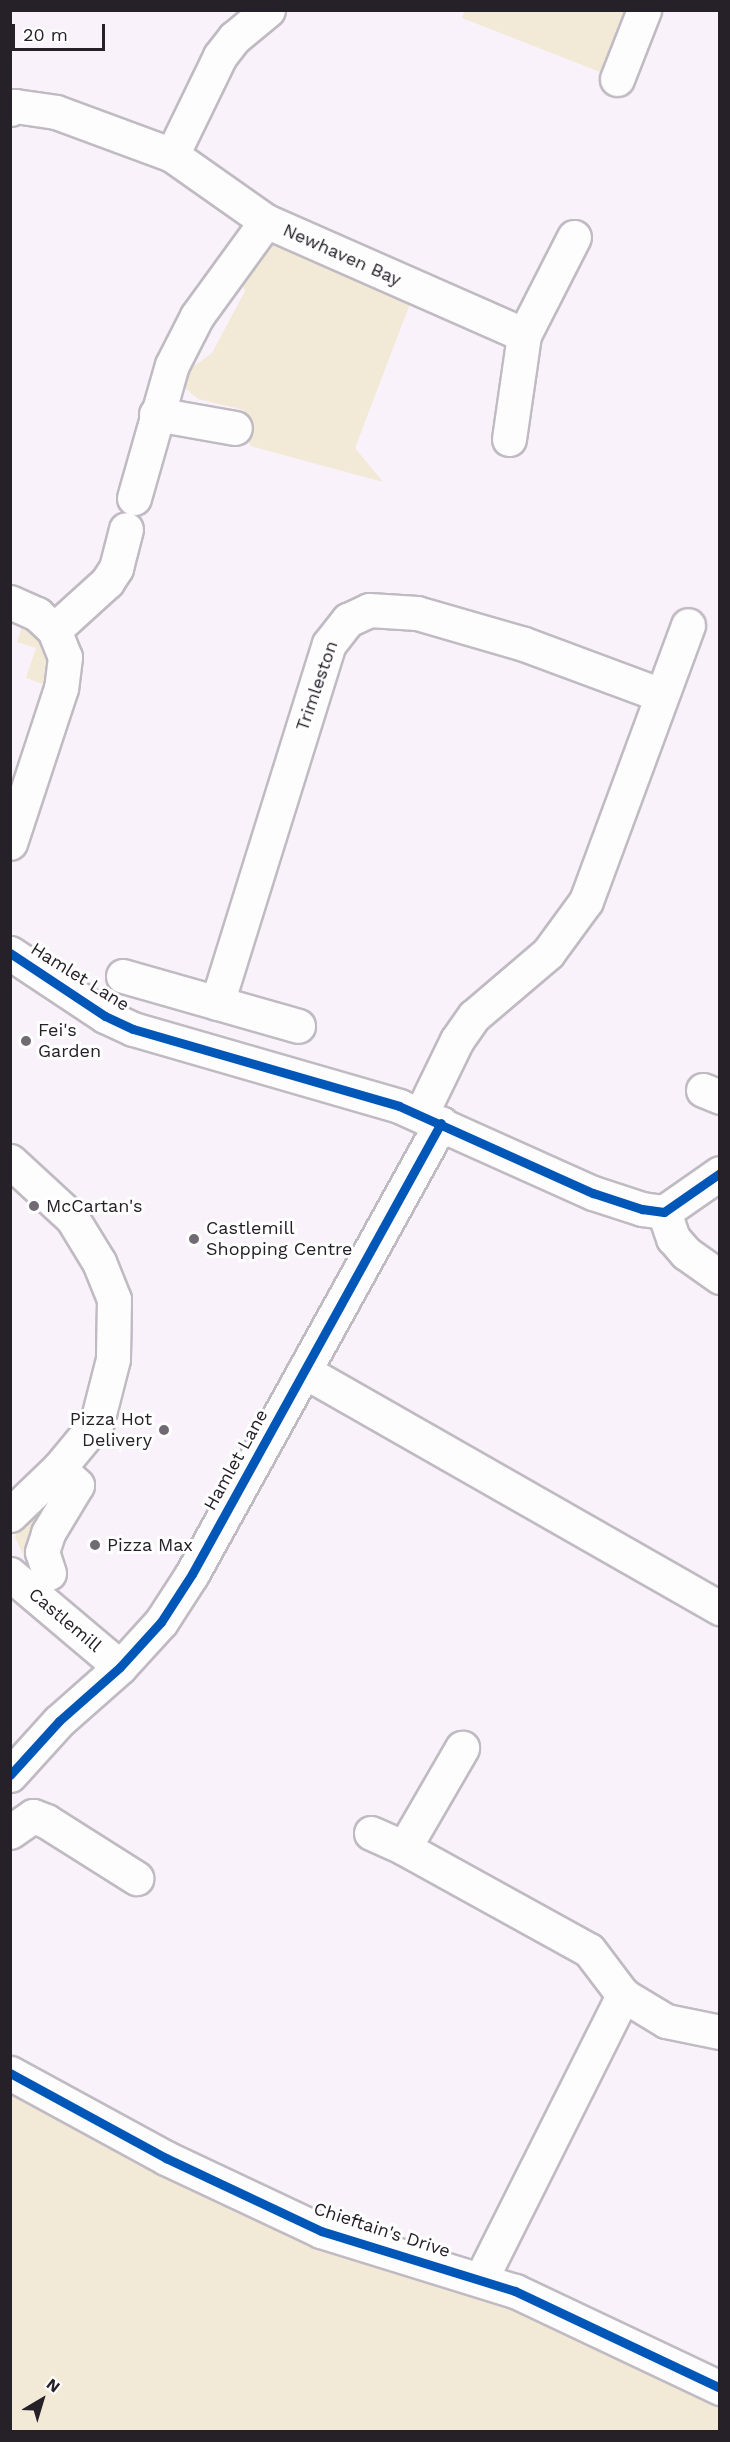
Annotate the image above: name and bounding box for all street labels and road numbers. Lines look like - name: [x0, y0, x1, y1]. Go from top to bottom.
- street label: Newhaven Bay: [280, 219, 404, 291]
- street label: Trimleston: [292, 638, 342, 734]
- street label: Hamlet Lane: [27, 938, 133, 1016]
- street label: Hamlet Lane: [199, 1406, 273, 1514]
- street label: Castlemill: [24, 1583, 106, 1657]
- street label: Chieftain's Drive: [311, 2198, 453, 2262]

